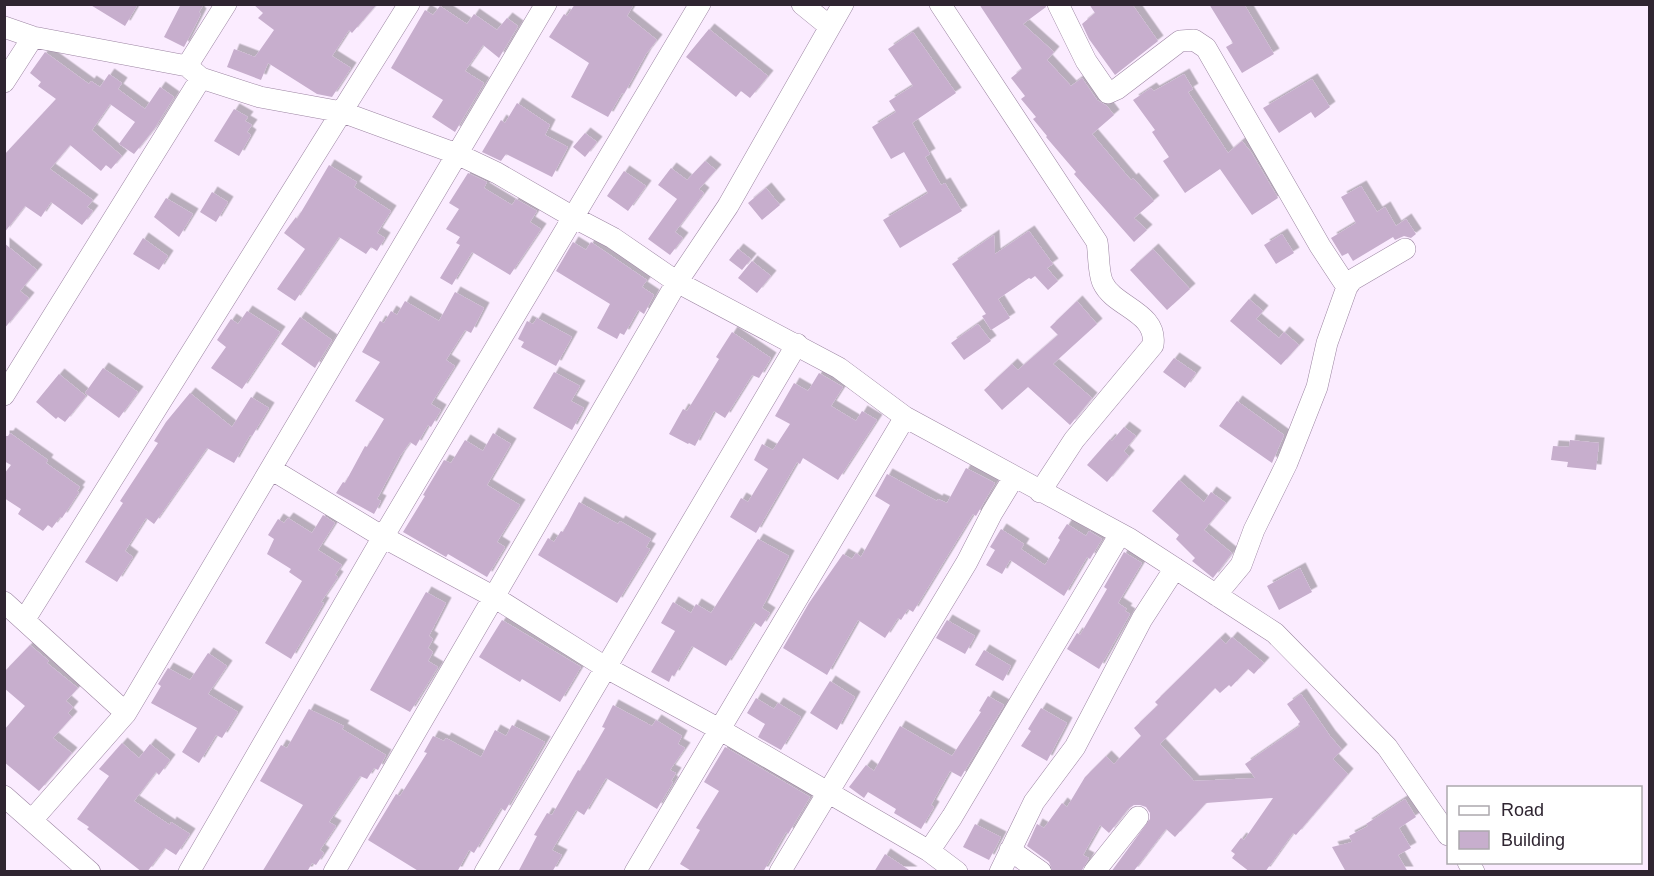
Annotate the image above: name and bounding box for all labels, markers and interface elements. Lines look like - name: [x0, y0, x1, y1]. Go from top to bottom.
- legend: [1447, 786, 1642, 864]
- text: Road: [1501, 800, 1544, 820]
- text: Building: [1501, 830, 1565, 850]

